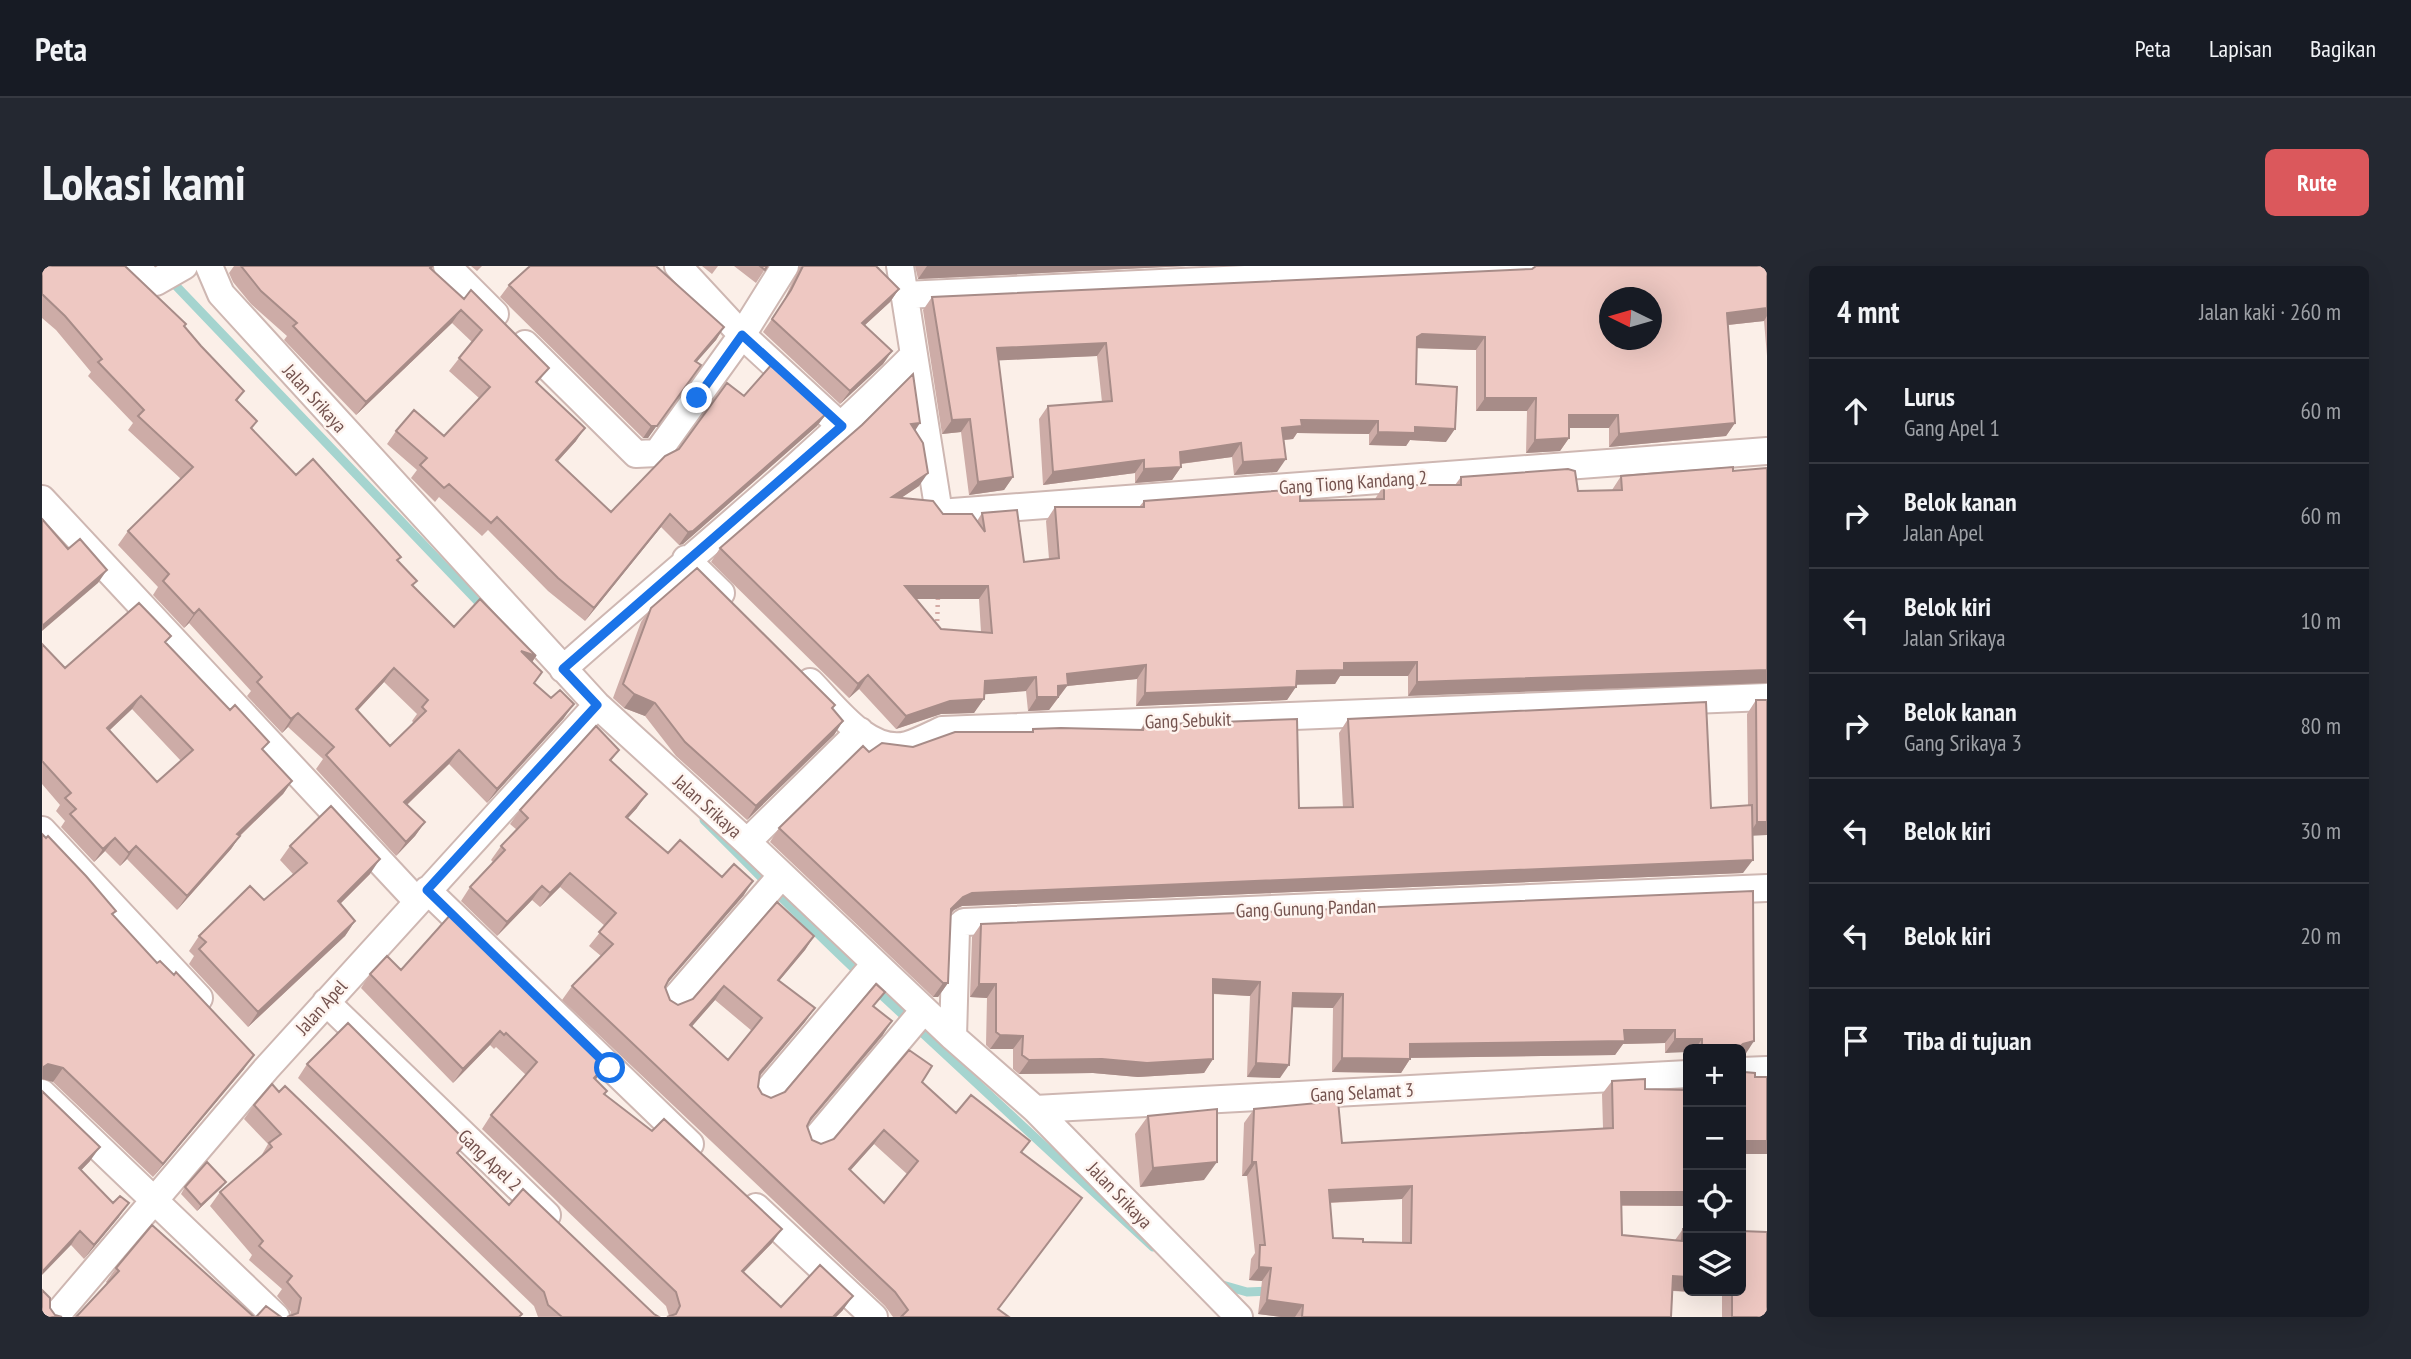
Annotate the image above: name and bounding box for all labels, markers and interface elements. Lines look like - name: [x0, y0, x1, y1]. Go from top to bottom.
- text: Peta: [35, 27, 87, 70]
- text: Peta: [2135, 33, 2171, 64]
- text: Lapisan: [2209, 33, 2272, 64]
- text: Bagikan: [2310, 33, 2376, 64]
- button: Rute: [2265, 149, 2369, 216]
- text: Lokasi kami: [42, 150, 246, 214]
- north arrow: [1599, 287, 1662, 350]
- text: 4 mnt: [1837, 292, 1900, 331]
- text: Jalan kaki · 260 m: [2199, 297, 2341, 326]
- street label: Jalan Srikaya: [277, 358, 352, 437]
- text: Lurus: [1904, 380, 1955, 413]
- route end: [681, 382, 712, 413]
- icon: ahead: [1837, 392, 1875, 430]
- text: 60 m: [2300, 396, 2341, 425]
- text: Gang Apel 1: [1904, 413, 2000, 442]
- street label: Gang Tiong Kandang 2: [1278, 465, 1428, 499]
- text: Belok kanan: [1904, 485, 2017, 518]
- icon: right: [1837, 497, 1875, 535]
- text: 60 m: [2300, 501, 2341, 530]
- text: Jalan Apel: [1904, 518, 1983, 547]
- text: Belok kiri: [1904, 590, 1991, 623]
- icon: left: [1837, 602, 1875, 640]
- text: 10 m: [2300, 606, 2341, 635]
- text: Jalan Srikaya: [1904, 623, 2005, 652]
- text: Belok kanan: [1904, 695, 2017, 728]
- street label: Gang Sebukit: [1144, 706, 1233, 734]
- icon: right: [1837, 707, 1875, 745]
- text: 80 m: [2300, 711, 2341, 740]
- text: Gang Srikaya 3: [1904, 728, 2022, 757]
- street label: Jalan Srikaya: [668, 768, 747, 843]
- icon: left: [1837, 812, 1875, 850]
- text: Belok kiri: [1904, 814, 1991, 847]
- text: 30 m: [2300, 816, 2341, 845]
- street label: Gang Gunung Pandan: [1235, 894, 1377, 922]
- icon: left: [1837, 917, 1875, 955]
- text: Belok kiri: [1904, 919, 1991, 952]
- text: 20 m: [2300, 921, 2341, 950]
- street label: Jalan Apel: [289, 974, 352, 1040]
- icon: arrive: [1837, 1022, 1875, 1060]
- text: Tiba di tujuan: [1904, 1024, 2032, 1057]
- map controls: [1683, 1044, 1746, 1296]
- button: +: [1683, 1044, 1746, 1107]
- route start: [594, 1052, 625, 1083]
- street label: Gang Selamat 3: [1310, 1077, 1414, 1107]
- button: −: [1683, 1107, 1746, 1170]
- street label: Gang Apel 2: [453, 1124, 527, 1196]
- street label: Jalan Srikaya: [1082, 1156, 1158, 1233]
- button: locate: [1683, 1170, 1746, 1233]
- button: layers: [1683, 1233, 1746, 1296]

